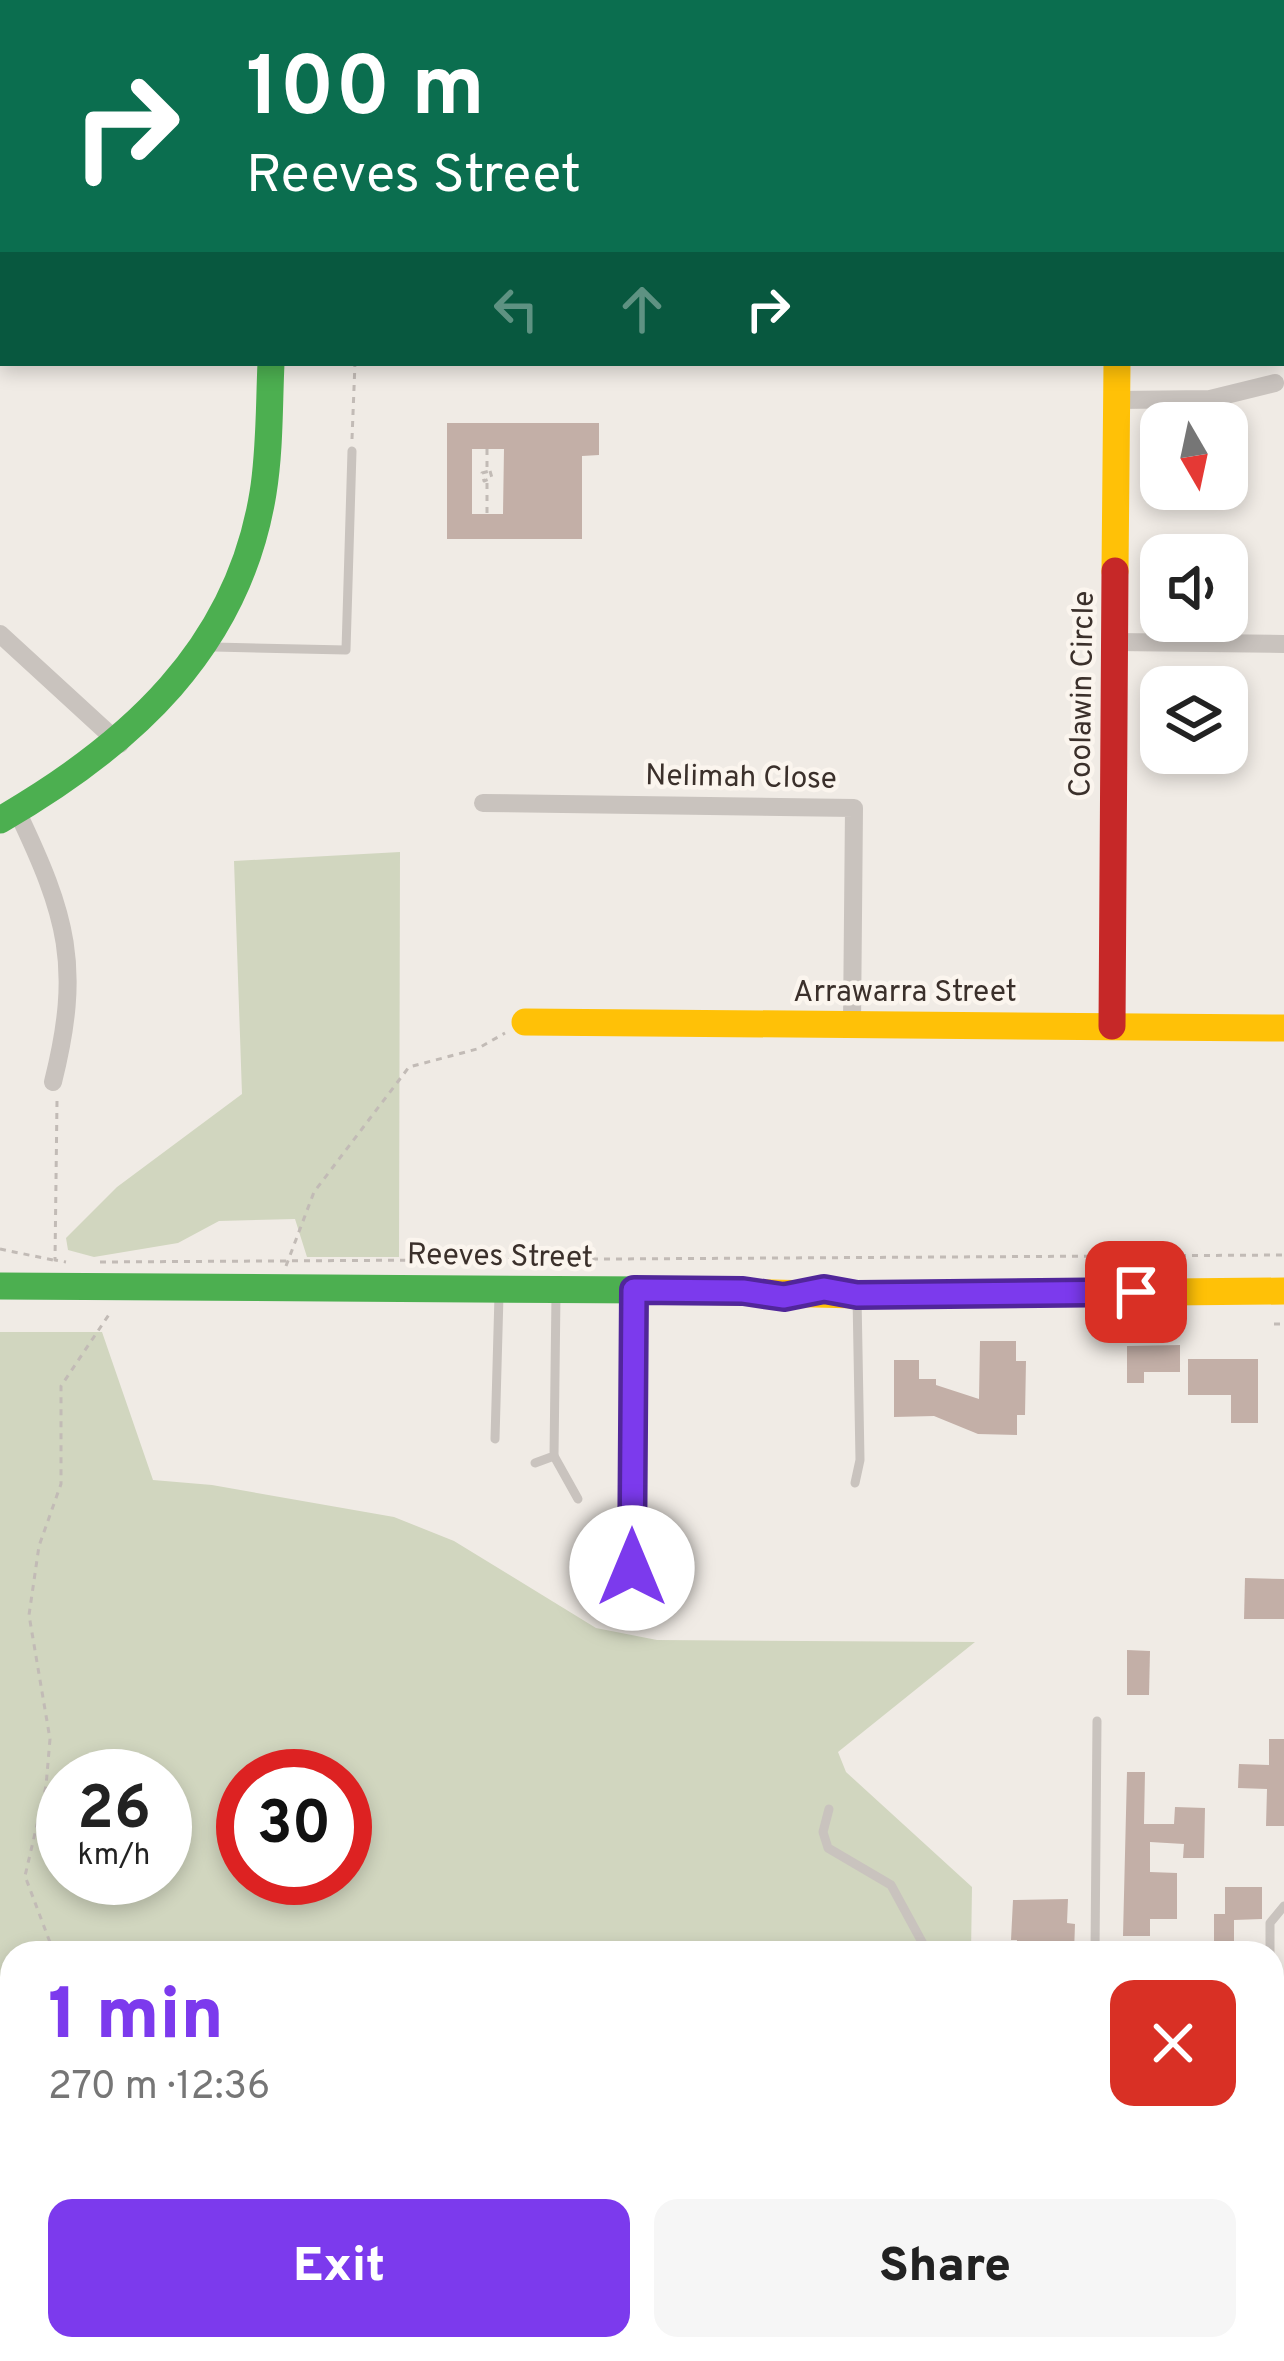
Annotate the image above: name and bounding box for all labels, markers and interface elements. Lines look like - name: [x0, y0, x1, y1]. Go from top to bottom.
- text: 100 m: [246, 39, 485, 145]
- icon: right: [48, 48, 204, 204]
- text: Reeves Street: [246, 143, 581, 212]
- icon: left: [483, 276, 549, 342]
- icon: ahead: [609, 276, 675, 342]
- icon: right: [735, 276, 801, 342]
- north arrow: [1140, 402, 1248, 510]
- map controls: [1140, 402, 1248, 774]
- button: sound: [1140, 534, 1248, 642]
- street label: Coolawin Circle: [1063, 590, 1104, 798]
- button: layers: [1140, 666, 1248, 774]
- street label: Nelimah Close: [645, 758, 837, 799]
- street label: Arrawarra Street: [793, 975, 1017, 1012]
- street label: Reeves Street: [407, 1237, 593, 1278]
- pin: [1085, 1241, 1187, 1343]
- icon: arrive: [1103, 1259, 1169, 1325]
- position arrow: [569, 1505, 695, 1631]
- speed limit sign: 30: [216, 1749, 372, 1905]
- text: 26: [77, 1774, 151, 1850]
- text: km/h: [78, 1838, 150, 1875]
- text: 1 min: [48, 1973, 224, 2065]
- button: close: [1110, 1980, 1236, 2106]
- text: 270 m · 12:36: [48, 2064, 270, 2113]
- button: Exit: [48, 2199, 630, 2337]
- button: Share: [654, 2199, 1236, 2337]

